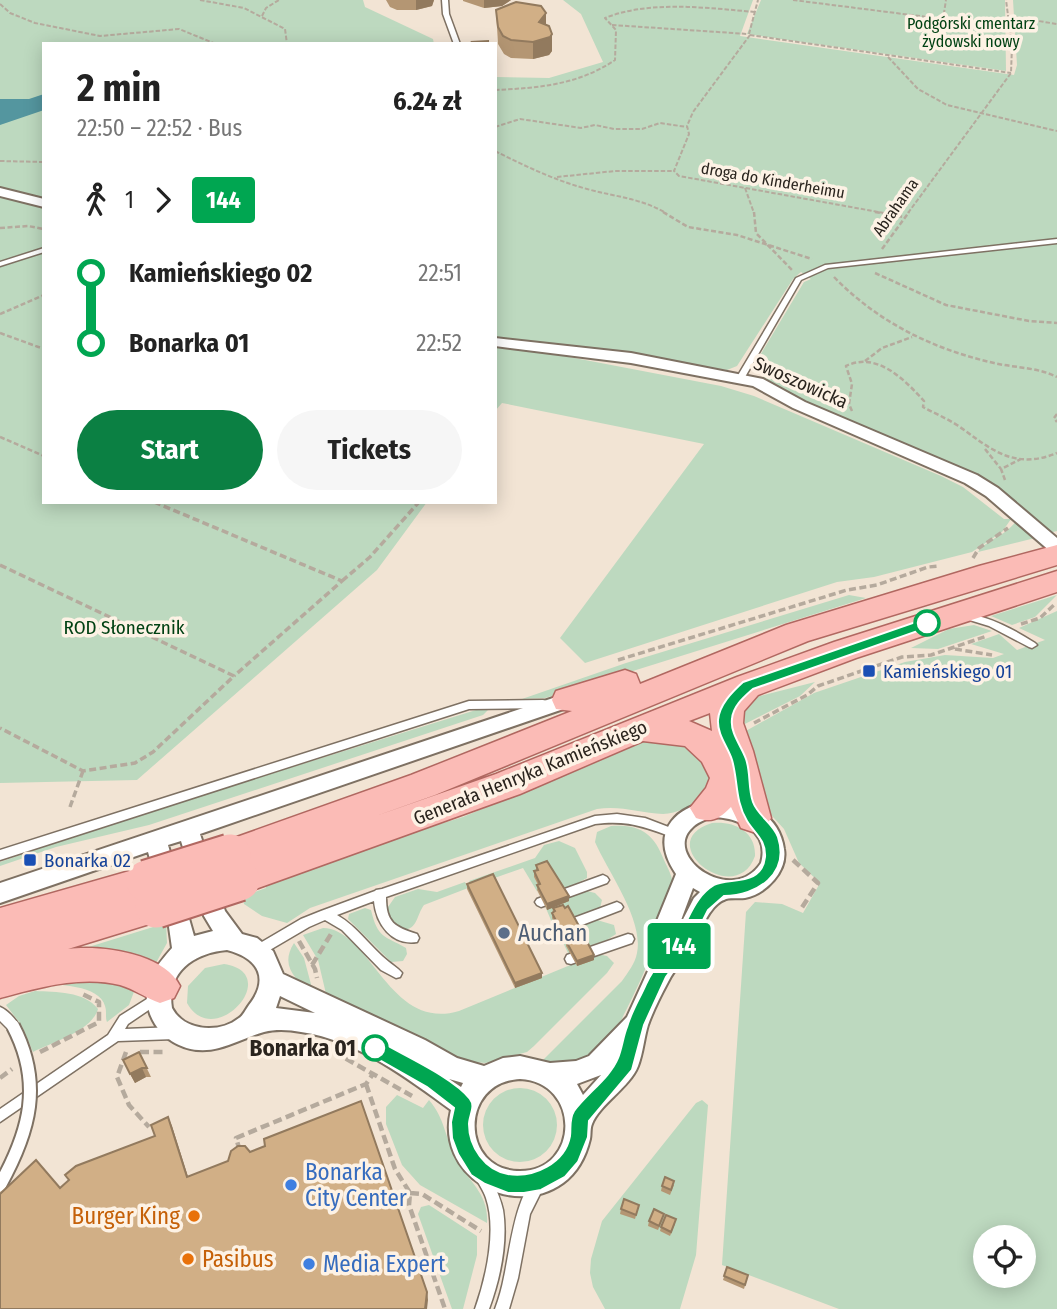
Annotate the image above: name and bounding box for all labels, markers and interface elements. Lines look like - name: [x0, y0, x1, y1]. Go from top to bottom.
- park label: Podgórski cmentarz żydowski nowy: [907, 14, 1035, 51]
- text: 2 min: [77, 65, 161, 111]
- text: 6.24 zł: [393, 86, 462, 117]
- text: 22:50 – 22:52 · Bus: [77, 114, 242, 142]
- street label: droga do Kinderheimu: [700, 158, 846, 203]
- street label: Abrahama: [869, 175, 922, 240]
- icon: walk: [77, 181, 115, 219]
- icon: forward: [144, 181, 182, 219]
- text: 1: [125, 186, 134, 214]
- text: 144: [206, 186, 241, 214]
- text: Kamieńskiego 02: [129, 258, 312, 289]
- text: 22:51: [418, 259, 462, 287]
- text: Bonarka 01: [129, 328, 249, 359]
- text: 22:52: [416, 329, 462, 357]
- street label: Swoszowicka: [750, 351, 851, 413]
- button: Start: [77, 410, 263, 490]
- button: Tickets: [277, 410, 462, 490]
- unlabelled marker: [914, 610, 940, 636]
- park label: ROD Słonecznik: [63, 616, 185, 639]
- place label: Kamieńskiego 01: [883, 660, 1012, 683]
- marker: Kamieńskiego 01: [861, 663, 877, 679]
- street label: Generała Henryka Kamieńskiego: [410, 715, 650, 830]
- place label: Bonarka 02: [44, 849, 131, 872]
- marker: Bonarka 02: [22, 852, 38, 868]
- place label: Auchan: [518, 919, 587, 947]
- line badge: 144: [639, 923, 719, 969]
- marker: Auchan: [496, 925, 512, 941]
- text: 144: [662, 932, 696, 960]
- place label: Bonarka 01: [250, 1034, 356, 1062]
- marker: Bonarka 01: [362, 1035, 388, 1061]
- place label: Bonarka City Center: [305, 1158, 407, 1212]
- marker: Bonarka City Center: [283, 1177, 299, 1193]
- place label: Burger King: [72, 1202, 180, 1230]
- marker: Burger King: [186, 1208, 202, 1224]
- map controls: [973, 1225, 1036, 1288]
- button: locate: [973, 1225, 1036, 1288]
- place label: Pasibus: [202, 1245, 274, 1273]
- place label: Media Expert: [323, 1250, 446, 1278]
- marker: Pasibus: [180, 1251, 196, 1267]
- marker: Media Expert: [301, 1256, 317, 1272]

